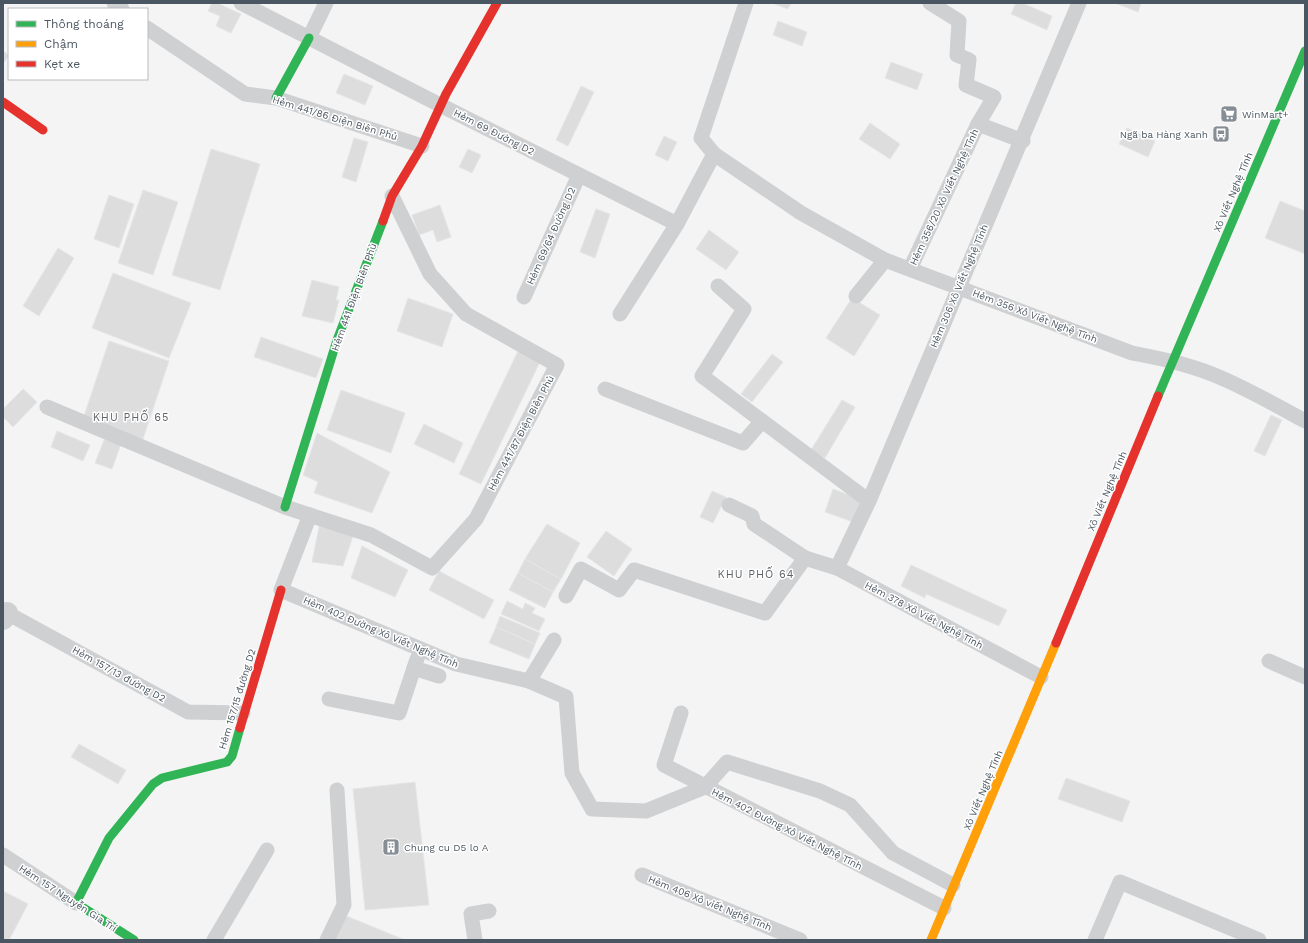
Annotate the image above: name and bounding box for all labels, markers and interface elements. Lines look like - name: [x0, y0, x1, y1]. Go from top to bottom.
- legend: [8, 8, 148, 80]
- text: Thông thoáng: [44, 17, 124, 31]
- text: Chậm: [44, 37, 78, 51]
- text: Kẹt xe: [44, 57, 80, 71]
- street label: Hẻm 441/86 Điện Biên Phủ: [271, 94, 399, 142]
- supermarket icon: WinMart+: [1219, 104, 1239, 124]
- street label: Hẻm 69 Đường D2: [452, 107, 536, 157]
- place label: WinMart+: [1242, 109, 1289, 120]
- bus stop icon: Ngã ba Hàng Xanh: [1211, 124, 1231, 144]
- street label: Hẻm 356/20 Xô Viết Nghệ Tĩnh: [908, 127, 980, 267]
- place label: Ngã ba Hàng Xanh: [1120, 129, 1208, 140]
- street label: Xô Viết Nghệ Tĩnh: [1211, 150, 1255, 234]
- street label: Hẻm 69/64 Đường D2: [525, 185, 578, 286]
- street label: Hẻm 306 Xô Viết Nghệ Tĩnh: [928, 223, 990, 349]
- street label: Hẻm 441 Điện Biên Phủ: [329, 242, 379, 352]
- street label: Hẻm 356 Xô Viết Nghệ Tĩnh: [971, 287, 1099, 345]
- street label: Hẻm 441/87 Điện Biên Phủ: [486, 373, 556, 493]
- district label: KHU PHỐ 65: [93, 409, 169, 424]
- street label: Xô Viết Nghệ Tĩnh: [1085, 449, 1129, 533]
- district label: KHU PHỐ 64: [717, 566, 795, 581]
- street label: Hẻm 378 Xô Viết Nghệ Tĩnh: [863, 579, 985, 651]
- street label: Hẻm 402 Đường Xô Viết Nghệ Tĩnh: [302, 594, 460, 670]
- street label: Hẻm 157/13 đường D2: [71, 644, 167, 704]
- street label: Hẻm 157/15 đường D2: [216, 647, 258, 751]
- street label: Xô Viết Nghệ Tĩnh: [961, 748, 1005, 832]
- street label: Hẻm 402 Đường Xô Viết Nghệ Tĩnh: [710, 786, 864, 872]
- building icon: Chung cu D5 lo A: [381, 837, 401, 857]
- place label: Chung cu D5 lo A: [404, 842, 489, 853]
- street label: Hẻm 157 Nguyễn Gia Trí: [17, 862, 119, 934]
- street label: Hẻm 406 Xô viết Nghệ Tĩnh: [647, 873, 773, 933]

